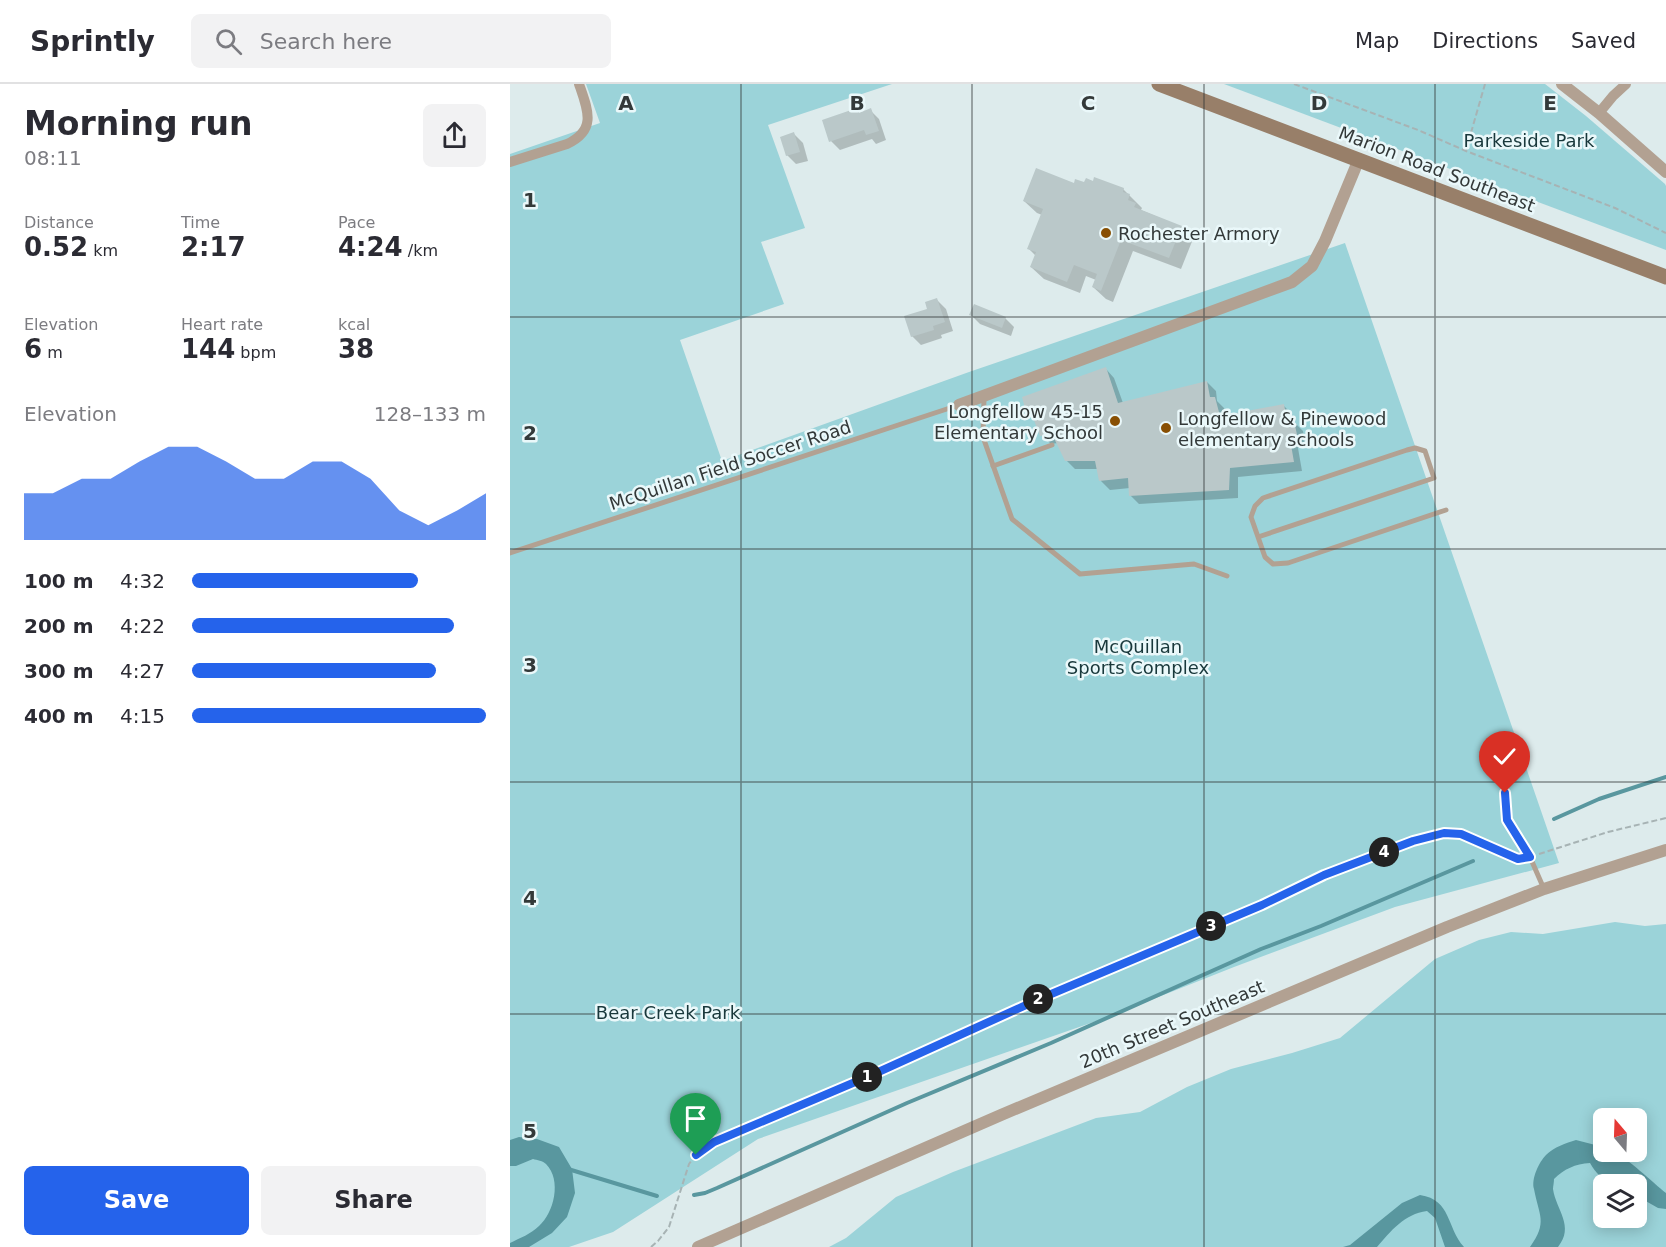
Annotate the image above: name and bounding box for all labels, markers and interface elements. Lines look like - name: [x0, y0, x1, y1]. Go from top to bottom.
- search box: [191, 14, 611, 68]
- text: Sprintly: [30, 25, 155, 58]
- icon: search: [212, 25, 245, 58]
- text: Search here: [260, 29, 392, 54]
- text: Map: [1355, 29, 1399, 53]
- text: Directions: [1432, 29, 1538, 53]
- text: Saved: [1571, 29, 1636, 53]
- text: A: [618, 91, 634, 115]
- text: B: [849, 91, 865, 115]
- text: C: [1081, 91, 1095, 115]
- text: D: [1311, 91, 1327, 115]
- text: E: [1543, 91, 1557, 115]
- text: Morning run: [24, 104, 252, 143]
- button: share: [423, 104, 486, 167]
- street label: Marion Road Southeast: [1336, 122, 1538, 216]
- park label: Parkeside Park: [1464, 130, 1595, 151]
- text: 08:11: [24, 146, 82, 170]
- text: 1: [523, 188, 537, 212]
- text: Distance: [24, 213, 94, 232]
- text: Time: [181, 213, 220, 232]
- text: Pace: [338, 213, 375, 232]
- place label: Rochester Armory: [1118, 223, 1280, 244]
- marker: Rochester Armory: [1099, 226, 1113, 240]
- text: 0.52: [24, 232, 88, 262]
- text: 2:17: [181, 232, 246, 262]
- text: 4:24: [338, 232, 403, 262]
- text: km: [88, 241, 118, 260]
- text: /km: [403, 241, 438, 260]
- text: Elevation: [24, 315, 98, 334]
- text: Heart rate: [181, 315, 263, 334]
- text: kcal: [338, 315, 370, 334]
- text: 6: [24, 334, 42, 364]
- text: 144: [181, 334, 235, 364]
- text: 38: [338, 334, 374, 364]
- text: m: [42, 343, 63, 362]
- text: bpm: [235, 343, 276, 362]
- place label: Longfellow 45-15 Elementary School: [934, 401, 1103, 443]
- text: Elevation: [24, 402, 117, 426]
- text: 128–133 m: [374, 402, 486, 426]
- place label: Longfellow & Pinewood elementary schools: [1178, 408, 1386, 450]
- marker: Longfellow 45-15 Elementary School: [1108, 414, 1122, 428]
- street label: McQuillan Field Soccer Road: [606, 416, 854, 514]
- text: 2: [523, 421, 537, 445]
- marker: Longfellow & Pinewood elementary schools: [1159, 421, 1173, 435]
- text: 100 m: [24, 569, 94, 593]
- text: 4:32: [120, 569, 165, 593]
- text: 200 m: [24, 614, 94, 638]
- text: 4:22: [120, 614, 165, 638]
- park label: McQuillan Sports Complex: [1067, 636, 1210, 678]
- text: 3: [523, 653, 537, 677]
- text: 300 m: [24, 659, 94, 683]
- text: 4:27: [120, 659, 165, 683]
- text: 400 m: [24, 704, 94, 728]
- text: 4:15: [120, 704, 165, 728]
- pin: [1479, 731, 1530, 793]
- icon: check: [1488, 740, 1521, 773]
- pin: 4: [1369, 837, 1399, 867]
- text: 4: [1378, 842, 1390, 861]
- text: 4: [523, 886, 537, 910]
- pin: 3: [1196, 911, 1226, 941]
- text: 3: [1205, 916, 1217, 935]
- street label: 20th Street Southeast: [1077, 976, 1267, 1072]
- pin: 2: [1023, 984, 1053, 1014]
- text: 2: [1032, 989, 1044, 1008]
- park label: Bear Creek Park: [596, 1002, 741, 1023]
- pin: 1: [852, 1062, 882, 1092]
- text: 1: [861, 1067, 873, 1086]
- pin: [670, 1093, 721, 1155]
- icon: arrive: [679, 1102, 712, 1135]
- north arrow: [1593, 1108, 1647, 1162]
- map controls: [1593, 1108, 1647, 1228]
- text: 5: [523, 1119, 537, 1143]
- button: Save: [24, 1166, 249, 1235]
- button: Share: [261, 1166, 486, 1235]
- button: layers: [1593, 1174, 1647, 1228]

